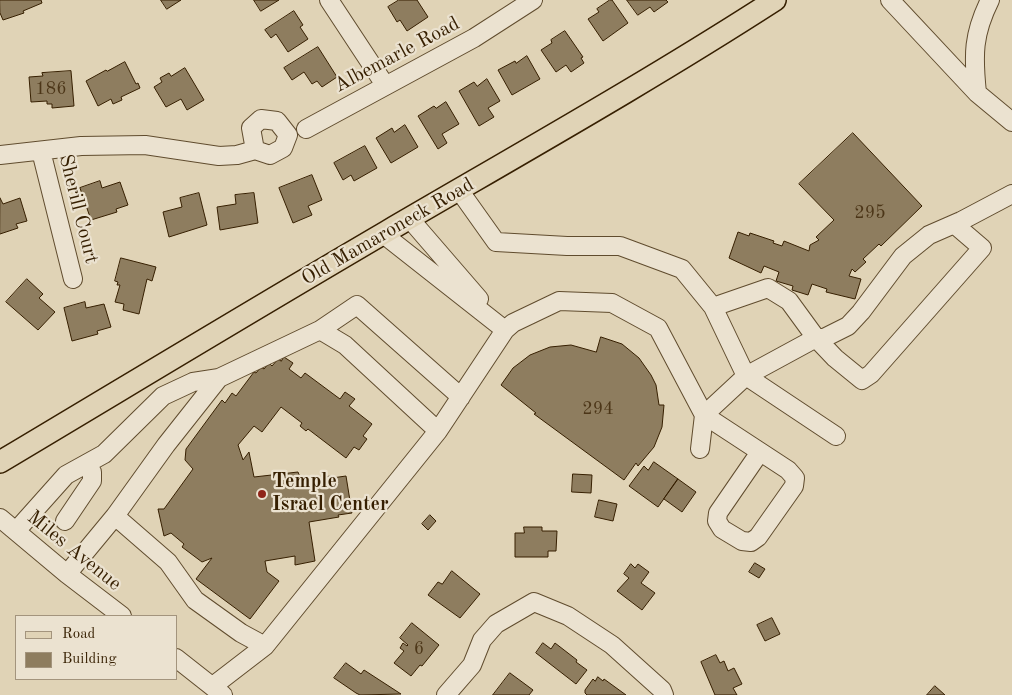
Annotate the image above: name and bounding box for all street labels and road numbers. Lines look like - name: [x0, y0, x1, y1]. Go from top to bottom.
- street label: Albemarle Road: [330, 12, 464, 98]
- street label: Sherill Court: [53, 152, 103, 266]
- street label: Old Mamaroneck Road: [297, 173, 479, 291]
- street label: Miles Avenue: [22, 506, 126, 596]

